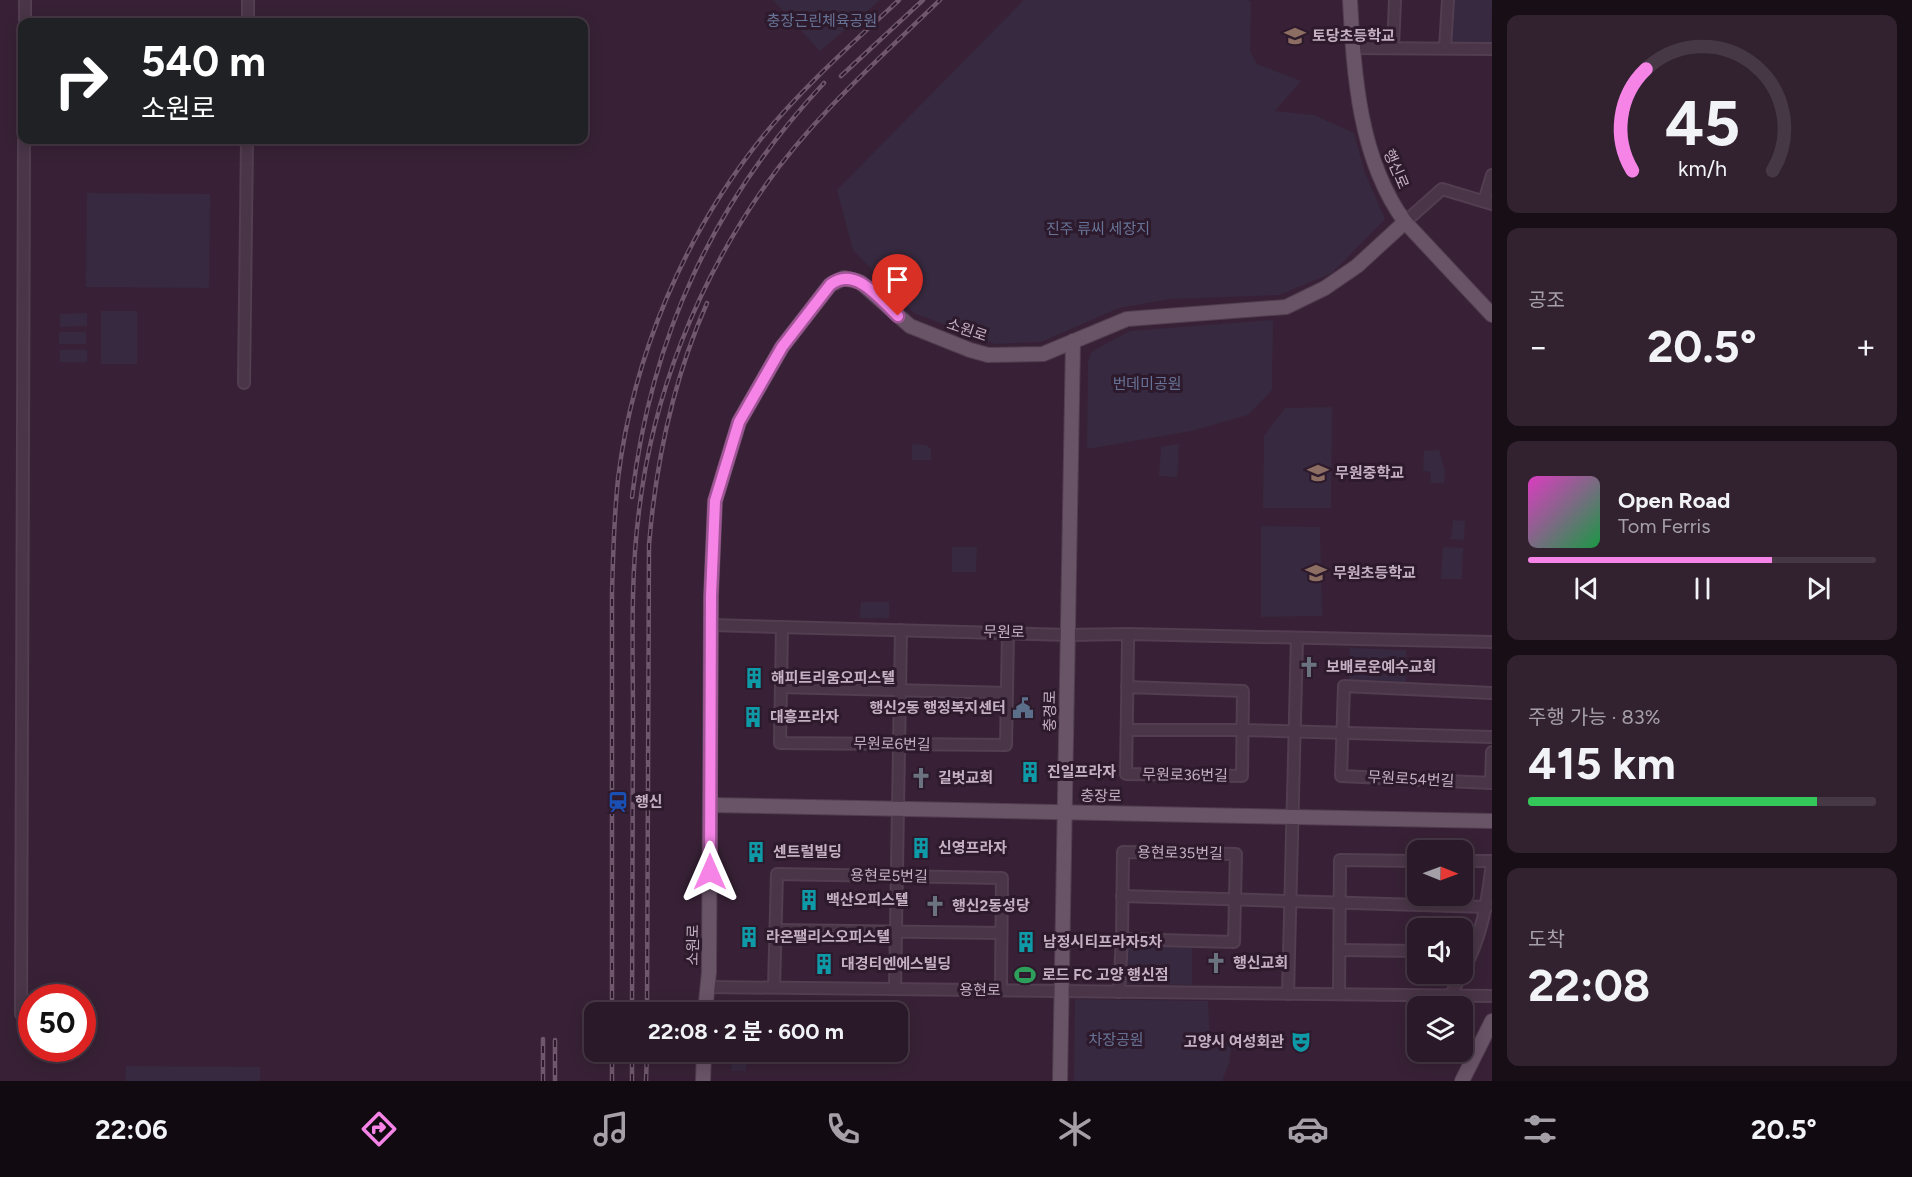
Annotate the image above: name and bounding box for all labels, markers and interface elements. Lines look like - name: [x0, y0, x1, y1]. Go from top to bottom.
- park label: 충장근린체육공원: [767, 12, 877, 30]
- school or university icon: 토당초등학교: [1283, 24, 1307, 48]
- place label: 토당초등학교: [1312, 27, 1395, 45]
- text: 540 m: [141, 36, 266, 87]
- icon: right: [42, 42, 120, 120]
- text: 45: [1664, 86, 1740, 161]
- text: 소원로: [141, 92, 216, 125]
- street label: 행신로: [1380, 146, 1412, 192]
- text: km/h: [1678, 156, 1726, 181]
- park label: 진주 류씨 세장지: [1046, 220, 1150, 238]
- pin: [872, 254, 923, 316]
- icon: arrive: [881, 263, 914, 296]
- text: 공조: [1528, 288, 1565, 312]
- street label: 소원로: [944, 315, 990, 345]
- text: 20.5°: [1647, 319, 1757, 373]
- text: −: [1528, 327, 1549, 366]
- text: +: [1855, 327, 1876, 366]
- park label: 번데미공원: [1112, 375, 1182, 393]
- school or university icon: 무원중학교: [1306, 461, 1330, 485]
- place label: 무원중학교: [1335, 464, 1404, 482]
- text: Open Road: [1618, 487, 1730, 514]
- text: Tom Ferris: [1618, 514, 1711, 538]
- school or university icon: 무원초등학교: [1304, 561, 1328, 585]
- place label: 무원초등학교: [1333, 564, 1416, 582]
- icon: previous: [1570, 572, 1603, 605]
- icon: pause: [1686, 572, 1719, 605]
- icon: next: [1802, 572, 1835, 605]
- street label: 무원로: [983, 623, 1025, 641]
- church icon: 보배로운예수교회: [1297, 655, 1321, 679]
- place label: 보배로운예수교회: [1326, 658, 1436, 676]
- building icon: 해피트리움오피스텔: [742, 666, 766, 690]
- place label: 해피트리움오피스텔: [771, 669, 895, 687]
- street label: 충경로: [1041, 690, 1059, 732]
- public building icon: 행신2동 행정복지센터: [1011, 696, 1035, 720]
- place label: 행신2동 행정복지센터: [870, 699, 1006, 717]
- building icon: 대흥프라자: [741, 705, 765, 729]
- text: 주행 가능 · 83%: [1528, 705, 1660, 729]
- place label: 대흥프라자: [770, 708, 839, 726]
- street label: 무원로6번길: [853, 734, 931, 754]
- text: 415 km: [1528, 736, 1676, 790]
- building icon: 진일프라자: [1018, 760, 1042, 784]
- place label: 진일프라자: [1047, 763, 1116, 781]
- street label: 무원로36번길: [1142, 765, 1228, 785]
- church icon: 길벗교회: [909, 766, 933, 790]
- street label: 무원로54번길: [1367, 768, 1455, 790]
- place label: 길벗교회: [938, 769, 993, 787]
- street label: 충장로: [1080, 787, 1122, 805]
- station icon: 행신: [606, 790, 630, 814]
- place label: 행신: [635, 793, 663, 811]
- building icon: 신영프라자: [909, 836, 933, 860]
- place label: 신영프라자: [938, 839, 1007, 857]
- position arrow: [678, 840, 742, 904]
- building icon: 센트럴빌딩: [744, 840, 768, 864]
- north arrow: [1407, 840, 1473, 906]
- map controls: [1407, 840, 1473, 1062]
- place label: 센트럴빌딩: [773, 843, 842, 861]
- street label: 용현로35번길: [1137, 843, 1223, 863]
- street label: 용현로5번길: [850, 866, 928, 886]
- building icon: 백산오피스텔: [797, 888, 821, 912]
- place label: 백산오피스텔: [826, 891, 909, 909]
- church icon: 행신2동성당: [923, 894, 947, 918]
- place label: 행신2동성당: [952, 897, 1030, 915]
- button: sound: [1407, 918, 1473, 984]
- street label: 소원로: [684, 924, 702, 966]
- building icon: 라온팰리스오피스텔: [737, 925, 761, 949]
- text: 도착: [1528, 927, 1565, 951]
- place label: 라온팰리스오피스텔: [766, 928, 890, 946]
- building icon: 남정시티프라자5차: [1014, 930, 1038, 954]
- place label: 남정시티프라자5차: [1043, 933, 1162, 951]
- church icon: 행신교회: [1204, 951, 1228, 975]
- building icon: 대경티엔에스빌딩: [812, 952, 836, 976]
- place label: 행신교회: [1233, 954, 1288, 972]
- place label: 대경티엔에스빌딩: [841, 955, 951, 973]
- text: 22:08: [1528, 958, 1650, 1012]
- sports icon: 로드 FC 고양 행신점: [1013, 963, 1037, 987]
- place label: 로드 FC 고양 행신점: [1042, 966, 1169, 984]
- street label: 용현로: [959, 981, 1001, 999]
- speed limit sign: 50: [18, 984, 96, 1062]
- button: layers: [1407, 996, 1473, 1062]
- text: 22:08 · 2 분 · 600 m: [648, 1018, 844, 1045]
- theatre icon: 고양시 여성회관: [1289, 1030, 1313, 1054]
- park label: 차장공원: [1088, 1031, 1144, 1049]
- place label: 고양시 여성회관: [1184, 1033, 1284, 1051]
- icon: directions: [358, 1108, 400, 1150]
- icon: music: [590, 1108, 632, 1150]
- icon: phone: [822, 1108, 864, 1150]
- icon: climate: [1054, 1108, 1096, 1150]
- icon: car: [1287, 1108, 1329, 1150]
- icon: filters: [1519, 1108, 1561, 1150]
- text: 22:06: [95, 1113, 168, 1146]
- text: 20.5°: [1751, 1113, 1817, 1146]

